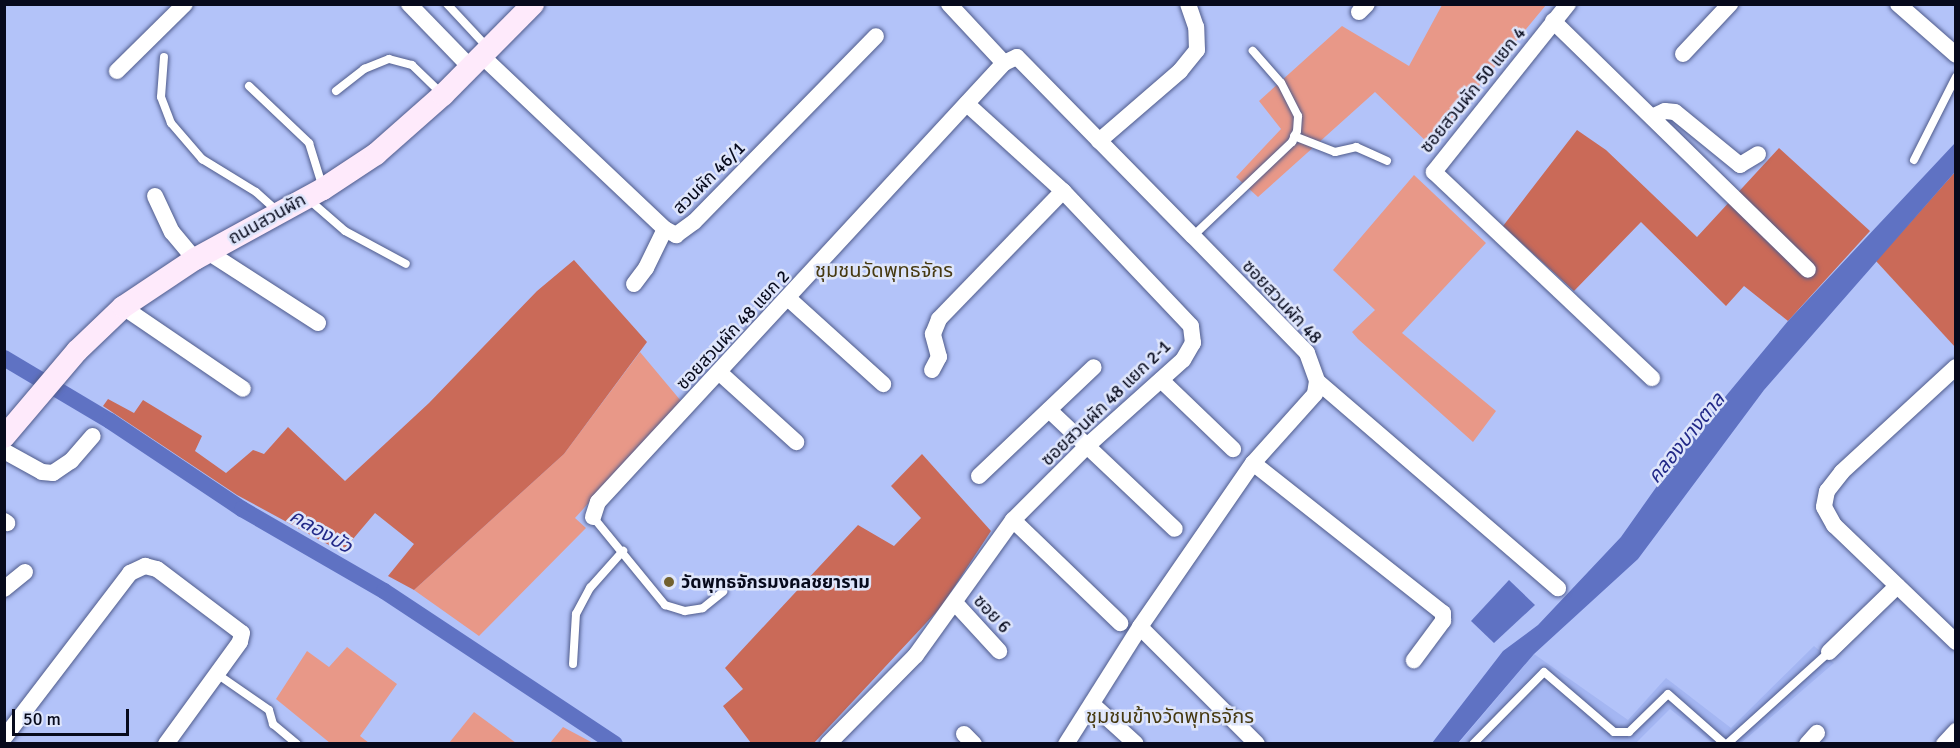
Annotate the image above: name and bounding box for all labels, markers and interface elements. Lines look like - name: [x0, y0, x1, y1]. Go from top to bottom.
- street label: ซอยสวนผัก 50 แยก 4: [1416, 23, 1530, 157]
- street label: สวนผัก 46/1: [668, 137, 750, 219]
- street label: ถนนสวนผัก: [224, 189, 310, 249]
- street label: ซอยสวนผัก 48: [1238, 255, 1326, 349]
- district label: ชุมชนวัดพุทธจักร: [815, 258, 953, 282]
- street label: ซอยสวนผัก 48 แยก 2: [672, 266, 794, 394]
- street label: ซอยสวนผัก 48 แยก 2-1: [1037, 336, 1175, 470]
- water label: คลองบางตาล: [1642, 388, 1730, 488]
- water label: คลองบัว: [286, 504, 356, 558]
- place label: วัดพุทธจักรมงคลชยาราม: [681, 571, 870, 593]
- marker: วัดพุทธจักรมงคลชยาราม: [662, 575, 676, 589]
- street label: ซอย 6: [969, 590, 1015, 638]
- scale bar: [15, 697, 132, 735]
- district label: ชุมชนข้างวัดพุทธจักร: [1086, 704, 1254, 728]
- text: 50 m: [23, 708, 61, 730]

